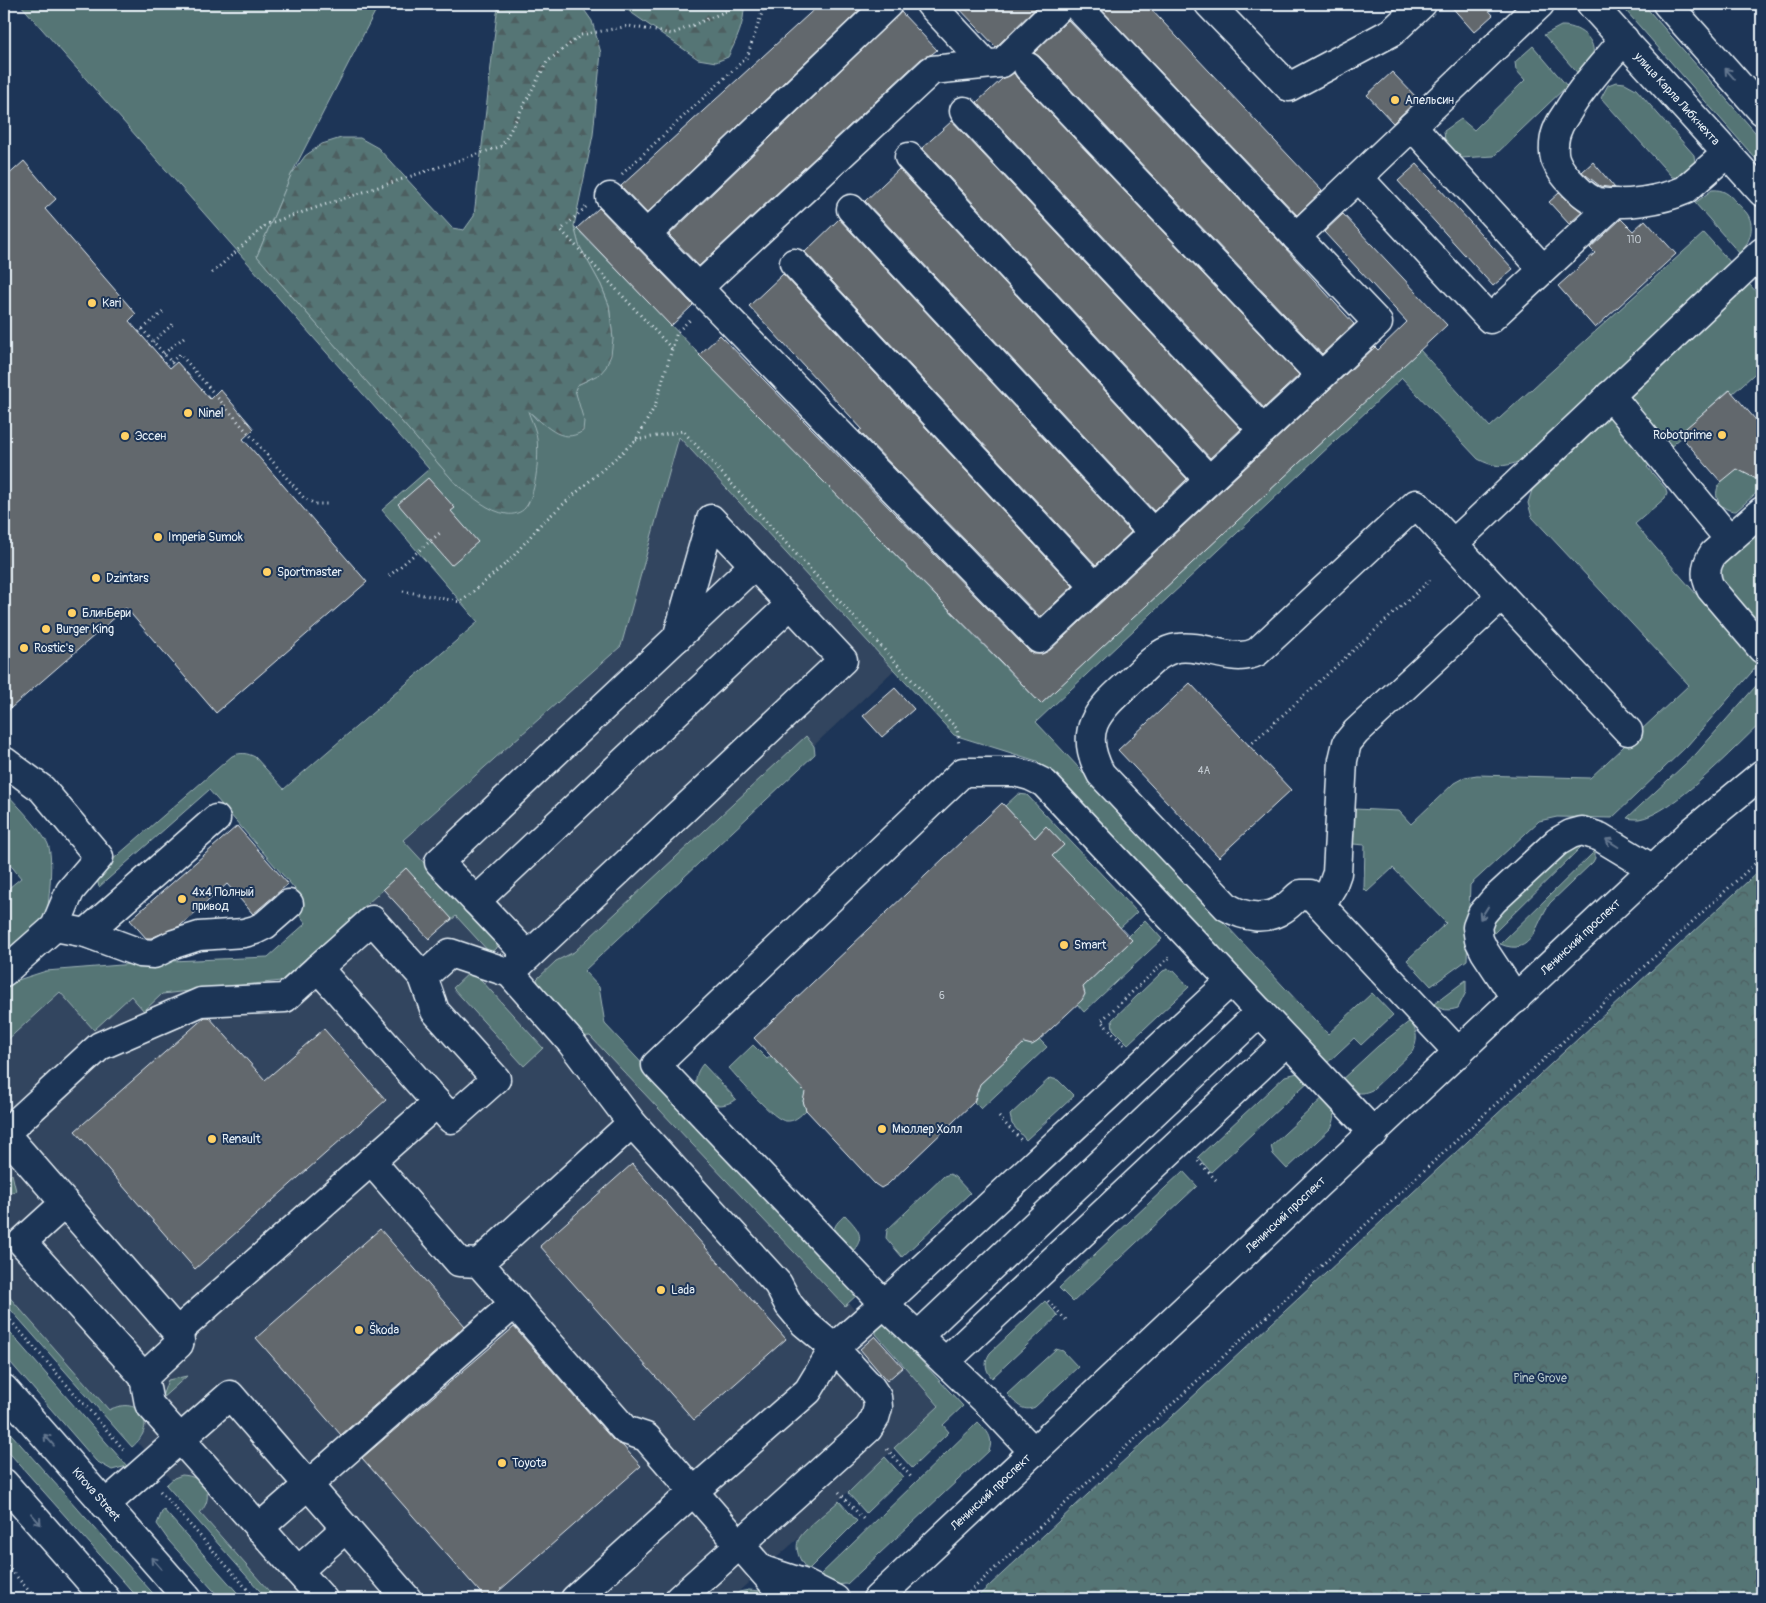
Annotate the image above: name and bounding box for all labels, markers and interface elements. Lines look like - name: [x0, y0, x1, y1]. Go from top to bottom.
- street label: улица Карла Либкнехта: [1630, 49, 1723, 149]
- one-way arrow: [1724, 68, 1736, 81]
- place label: Апельсин: [1405, 93, 1454, 108]
- marker: Апельсин: [1389, 94, 1401, 106]
- house number: 110: [1627, 234, 1641, 246]
- place label: Kari: [102, 296, 121, 311]
- marker: Kari: [86, 297, 98, 309]
- place label: Ninel: [198, 406, 224, 421]
- marker: Ninel: [182, 407, 194, 419]
- place label: Robotprime: [1653, 428, 1712, 443]
- place label: Эссен: [135, 429, 166, 444]
- marker: Robotprime: [1716, 429, 1728, 441]
- marker: Эссен: [119, 430, 131, 442]
- place label: Imperia Sumok: [168, 530, 243, 545]
- marker: Imperia Sumok: [152, 531, 164, 543]
- place label: Sportmaster: [277, 565, 343, 580]
- marker: Sportmaster: [261, 566, 273, 578]
- place label: Dzintars: [106, 571, 149, 586]
- marker: Dzintars: [90, 572, 102, 584]
- place label: БлинБери: [82, 606, 132, 621]
- marker: БлинБери: [66, 607, 78, 619]
- place label: Burger King: [56, 622, 114, 637]
- marker: Burger King: [40, 623, 52, 635]
- place label: Rostic's: [34, 641, 74, 656]
- marker: Rostic's: [18, 642, 30, 654]
- house number: 4А: [1198, 765, 1211, 777]
- one-way arrow: [1605, 838, 1619, 848]
- place label: 4x4 Полный привод: [192, 885, 254, 914]
- marker: 4x4 Полный привод: [176, 893, 188, 905]
- street label: Ленинский проспект: [1537, 896, 1624, 979]
- one-way arrow: [1479, 906, 1489, 920]
- place label: Smart: [1074, 938, 1107, 953]
- marker: Smart: [1058, 939, 1070, 951]
- house number: 6: [939, 990, 945, 1002]
- place label: Мюллер Холл: [892, 1122, 962, 1137]
- marker: Мюллер Холл: [876, 1123, 888, 1135]
- place label: Renault: [222, 1132, 261, 1147]
- marker: Renault: [206, 1133, 218, 1145]
- street label: Ленинский проспект: [1242, 1173, 1329, 1257]
- place label: Lada: [671, 1283, 695, 1298]
- marker: Lada: [655, 1284, 667, 1296]
- place label: Škoda: [369, 1322, 399, 1338]
- marker: Škoda: [353, 1324, 365, 1336]
- park label: Pine Grove: [1513, 1371, 1567, 1386]
- one-way arrow: [43, 1434, 55, 1447]
- street label: Ленинский проспект: [947, 1451, 1034, 1535]
- place label: Toyota: [512, 1456, 547, 1471]
- marker: Toyota: [496, 1457, 508, 1469]
- street label: Kirova Street: [68, 1465, 123, 1525]
- one-way arrow: [30, 1513, 42, 1526]
- one-way arrow: [150, 1556, 162, 1569]

